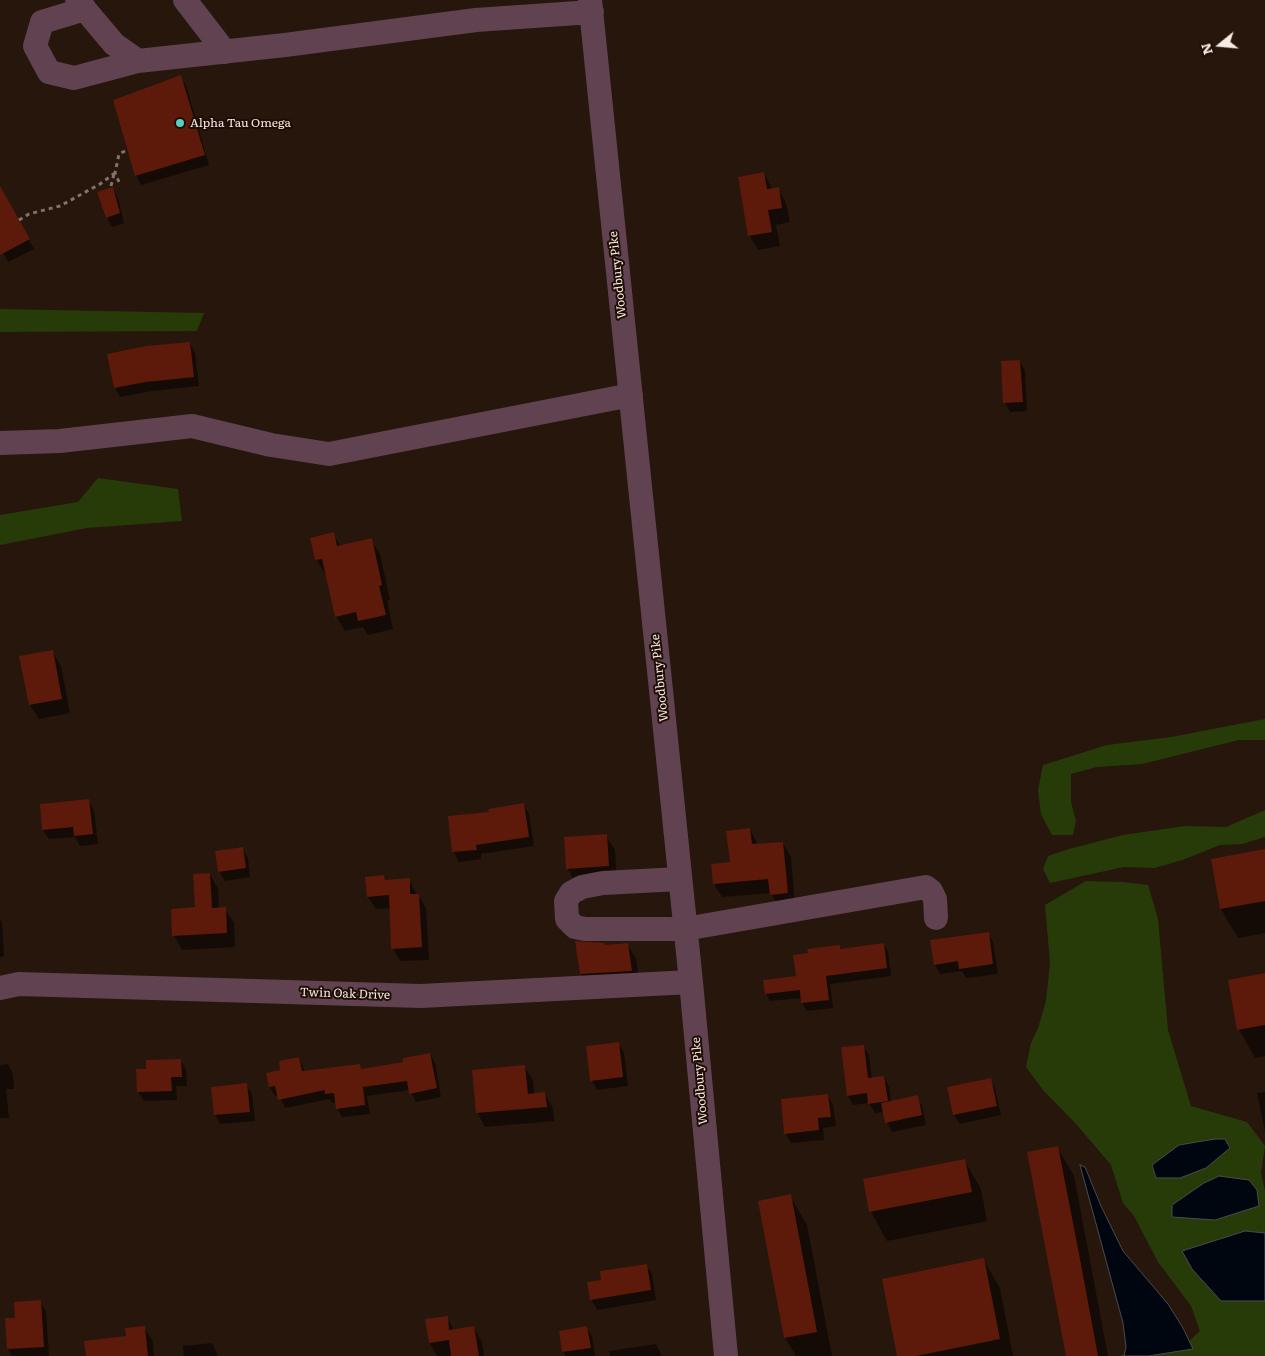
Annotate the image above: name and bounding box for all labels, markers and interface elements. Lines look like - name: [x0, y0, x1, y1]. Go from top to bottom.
- north arrow: [1195, 20, 1245, 70]
- text: N: [1194, 41, 1217, 58]
- place label: Alpha Tau Omega: [190, 116, 291, 130]
- marker: Alpha Tau Omega: [174, 117, 186, 129]
- street label: Woodbury Pike: [606, 231, 630, 319]
- street label: Woodbury Pike: [648, 634, 672, 722]
- street label: Twin Oak Drive: [300, 985, 390, 1003]
- street label: Woodbury Pike: [689, 1037, 711, 1125]

